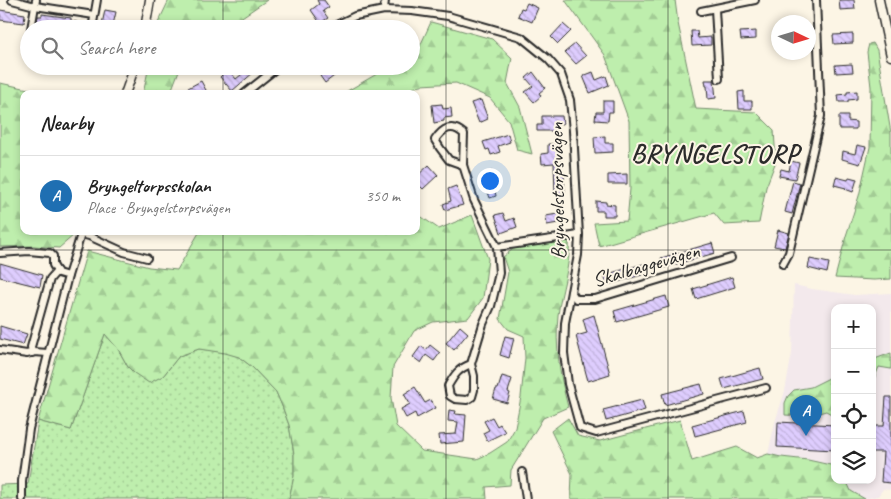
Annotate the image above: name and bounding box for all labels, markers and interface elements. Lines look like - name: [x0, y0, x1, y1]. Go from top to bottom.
- north arrow: [771, 15, 816, 60]
- search box: [20, 20, 420, 75]
- icon: search: [38, 34, 66, 62]
- text: Search here: [78, 36, 155, 60]
- text: Nearby: [40, 110, 93, 136]
- street label: Bryngelstorpsvägen: [543, 122, 571, 260]
- district label: BRYNGELSTORP: [631, 137, 803, 170]
- your location: [477, 168, 503, 194]
- text: Bryngeltorpsskolan: [87, 174, 211, 198]
- text: A: [52, 186, 60, 206]
- text: 350 m: [366, 186, 400, 206]
- text: Place · Bryngelstorpsvägen: [87, 198, 230, 218]
- street label: Skalbaggevägen: [590, 237, 703, 293]
- map controls: [831, 304, 876, 484]
- button: +: [831, 304, 876, 349]
- button: −: [831, 349, 876, 394]
- button: locate: [831, 394, 876, 439]
- pin: A: [790, 395, 822, 436]
- button: layers: [831, 439, 876, 484]

